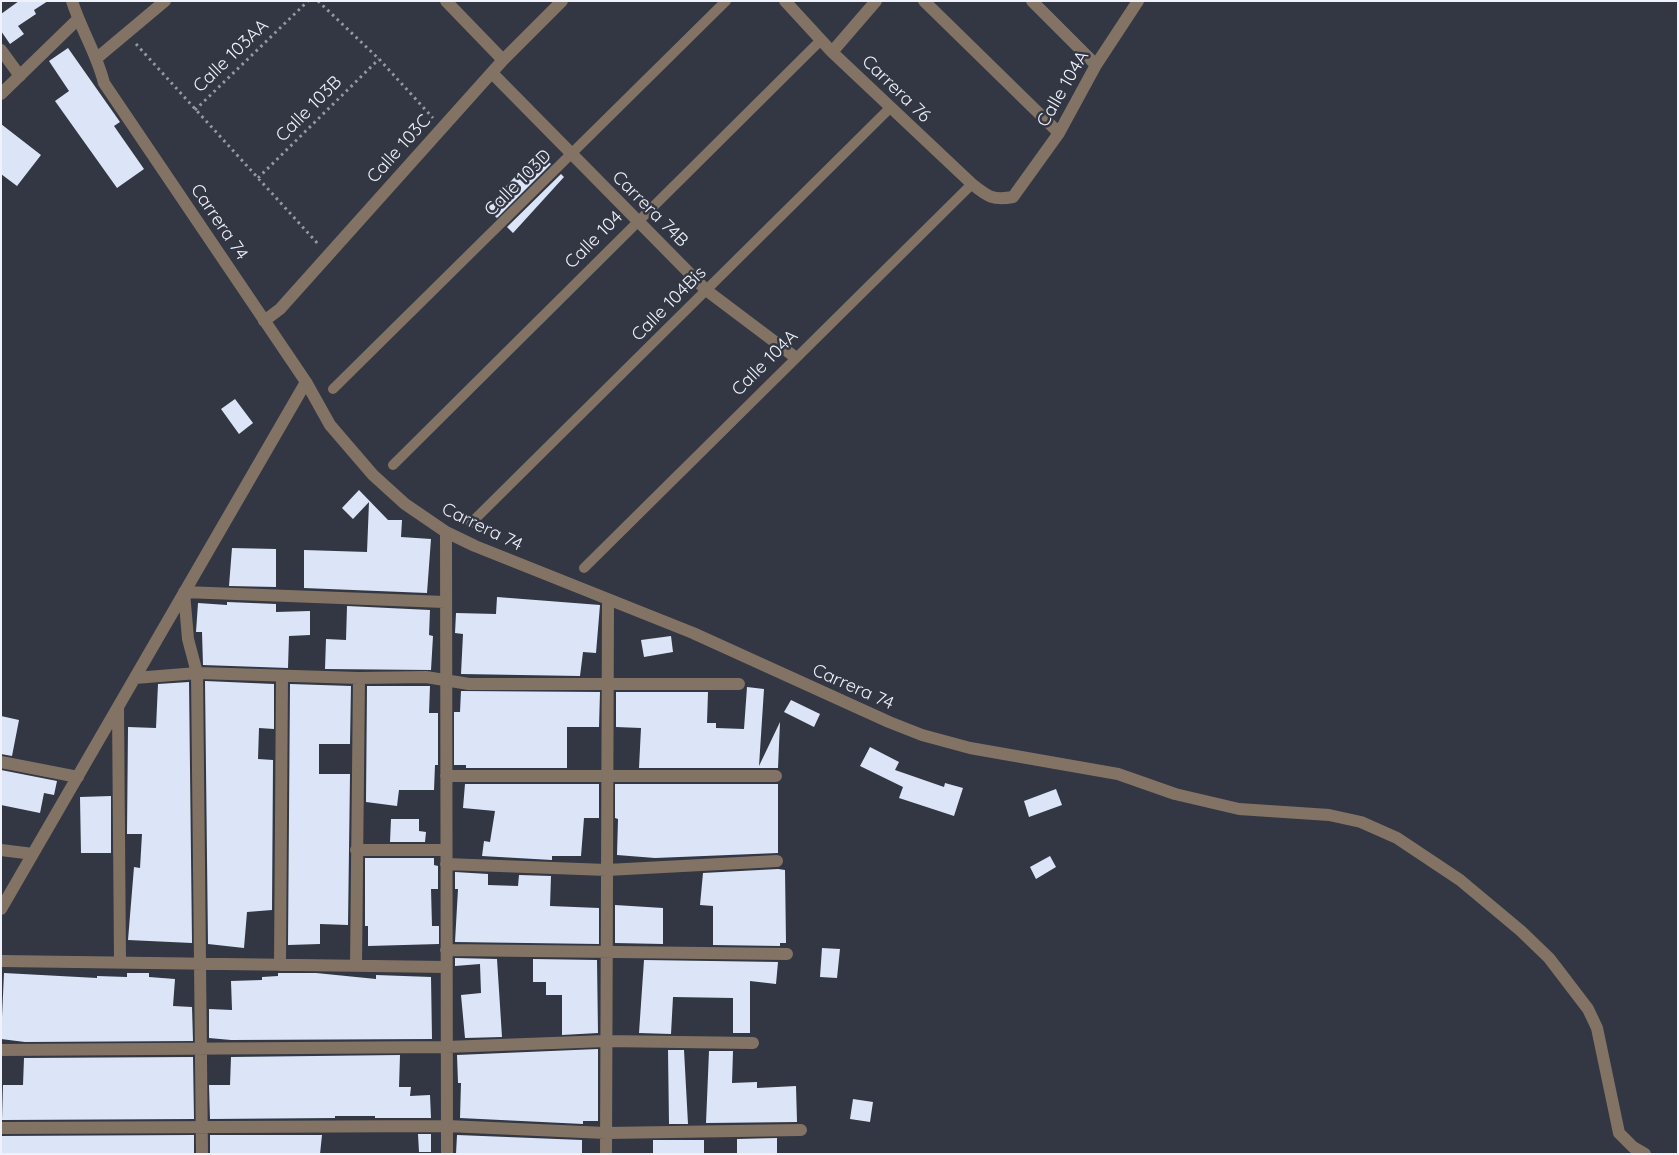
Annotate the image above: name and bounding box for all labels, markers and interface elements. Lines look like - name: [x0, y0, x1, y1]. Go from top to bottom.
- street label: Calle 103AA: [189, 15, 273, 97]
- street label: Calle 104A: [1033, 47, 1093, 131]
- street label: Carrera 76: [857, 51, 935, 127]
- street label: Calle 103B: [272, 72, 346, 146]
- street label: Calle 103C: [363, 110, 435, 188]
- street label: Calle 103D: [480, 145, 556, 221]
- street label: Carrera 74B: [608, 167, 692, 251]
- street label: Carrera 74: [186, 180, 252, 264]
- street label: Calle 104: [561, 207, 627, 273]
- street label: Calle 104Bis: [627, 262, 711, 346]
- street label: Calle 104A: [728, 326, 802, 400]
- street label: Carrera 74: [438, 498, 526, 556]
- street label: Carrera 74: [809, 659, 897, 715]

